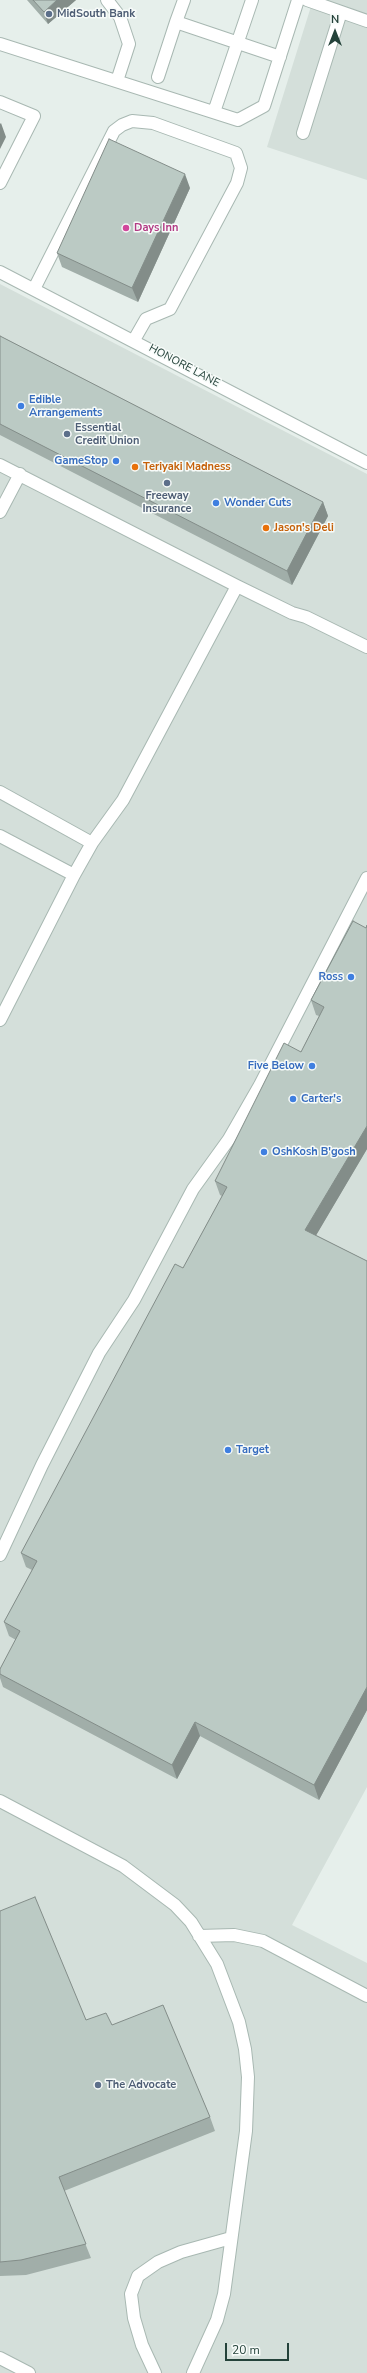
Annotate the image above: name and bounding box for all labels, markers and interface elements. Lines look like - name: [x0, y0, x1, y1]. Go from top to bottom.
- place label: MidSouth Bank: [57, 7, 135, 21]
- marker: MidSouth Bank: [44, 9, 54, 19]
- north arrow: [315, 12, 355, 52]
- text: N: [331, 12, 339, 27]
- place label: Days Inn: [134, 221, 178, 235]
- marker: Days Inn: [121, 223, 131, 233]
- street label: HONORE LANE: [146, 342, 222, 390]
- place label: Edible Arrangements: [29, 393, 102, 419]
- marker: Edible Arrangements: [16, 401, 26, 411]
- place label: Essential Credit Union: [75, 421, 139, 447]
- marker: Essential Credit Union: [62, 429, 72, 439]
- place label: GameStop: [54, 454, 108, 468]
- marker: GameStop: [111, 456, 121, 466]
- place label: Teriyaki Madness: [143, 460, 231, 474]
- marker: Teriyaki Madness: [130, 462, 140, 472]
- marker: Freeway Insurance: [162, 478, 172, 488]
- place label: Freeway Insurance: [142, 489, 192, 515]
- place label: Wonder Cuts: [224, 496, 291, 510]
- marker: Wonder Cuts: [211, 498, 221, 508]
- place label: Jason's Deli: [274, 521, 334, 535]
- marker: Jason's Deli: [261, 523, 271, 533]
- place label: Ross: [319, 970, 343, 984]
- marker: Ross: [346, 972, 356, 982]
- place label: Five Below: [248, 1059, 304, 1073]
- marker: Five Below: [307, 1061, 317, 1071]
- place label: Carter's: [301, 1092, 341, 1106]
- marker: Carter's: [288, 1094, 298, 1104]
- place label: OshKosh B'gosh: [272, 1145, 356, 1159]
- marker: OshKosh B'gosh: [259, 1147, 269, 1157]
- place label: Target: [236, 1443, 269, 1457]
- marker: Target: [223, 1445, 233, 1455]
- place label: The Advocate: [106, 2078, 176, 2092]
- marker: The Advocate: [93, 2080, 103, 2090]
- scale bar: [227, 2335, 291, 2361]
- text: 20 m: [232, 2342, 260, 2358]

